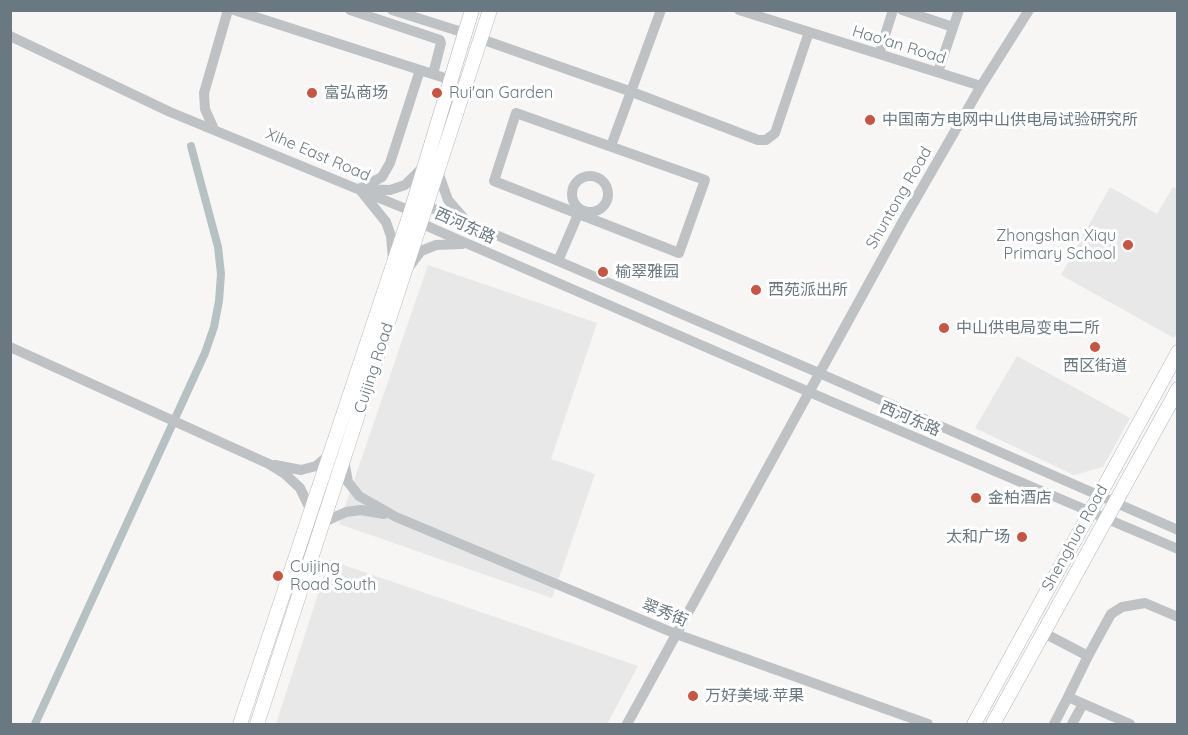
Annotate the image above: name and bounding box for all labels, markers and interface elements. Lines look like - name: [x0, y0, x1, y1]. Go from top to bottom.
- street label: Hao'an Road: [850, 22, 948, 68]
- place label: 富弘商场: [324, 83, 388, 103]
- place label: Rui'an Garden: [449, 83, 553, 103]
- marker: 富弘商场: [305, 86, 319, 100]
- marker: Rui'an Garden: [430, 86, 444, 100]
- place label: 中国南方电网中山供电局试验研究所: [882, 110, 1138, 130]
- marker: 中国南方电网中山供电局试验研究所: [863, 113, 877, 127]
- street label: Xihe East Road: [263, 124, 373, 186]
- street label: Shuntong Road: [862, 144, 936, 252]
- street label: 西河东路: [432, 204, 498, 248]
- place label: Zhongshan Xiqu Primary School: [996, 226, 1116, 264]
- marker: Zhongshan Xiqu Primary School: [1121, 238, 1135, 252]
- place label: 榆翠雅园: [615, 262, 679, 282]
- marker: 榆翠雅园: [596, 265, 610, 279]
- place label: 西苑派出所: [768, 280, 848, 300]
- marker: 西苑派出所: [749, 283, 763, 297]
- place label: 中山供电局变电二所: [956, 318, 1100, 338]
- street label: Cuijing Road: [350, 320, 398, 416]
- marker: 中山供电局变电二所: [937, 321, 951, 335]
- marker: 西区街道: [1088, 340, 1102, 354]
- place label: 西区街道: [1063, 356, 1127, 376]
- street label: 西河东路: [877, 398, 943, 440]
- street label: Shenghua Road: [1038, 482, 1112, 594]
- place label: 金柏酒店: [988, 488, 1052, 508]
- marker: 金柏酒店: [969, 491, 983, 505]
- place label: 太和广场: [946, 527, 1010, 547]
- marker: 太和广场: [1015, 530, 1029, 544]
- place label: Cuijing Road South: [290, 557, 376, 595]
- marker: Cuijing Road South: [271, 569, 285, 583]
- street label: 翠秀街: [639, 595, 691, 631]
- place label: 万好美域·苹果: [705, 686, 804, 706]
- marker: 万好美域·苹果: [686, 689, 700, 703]

